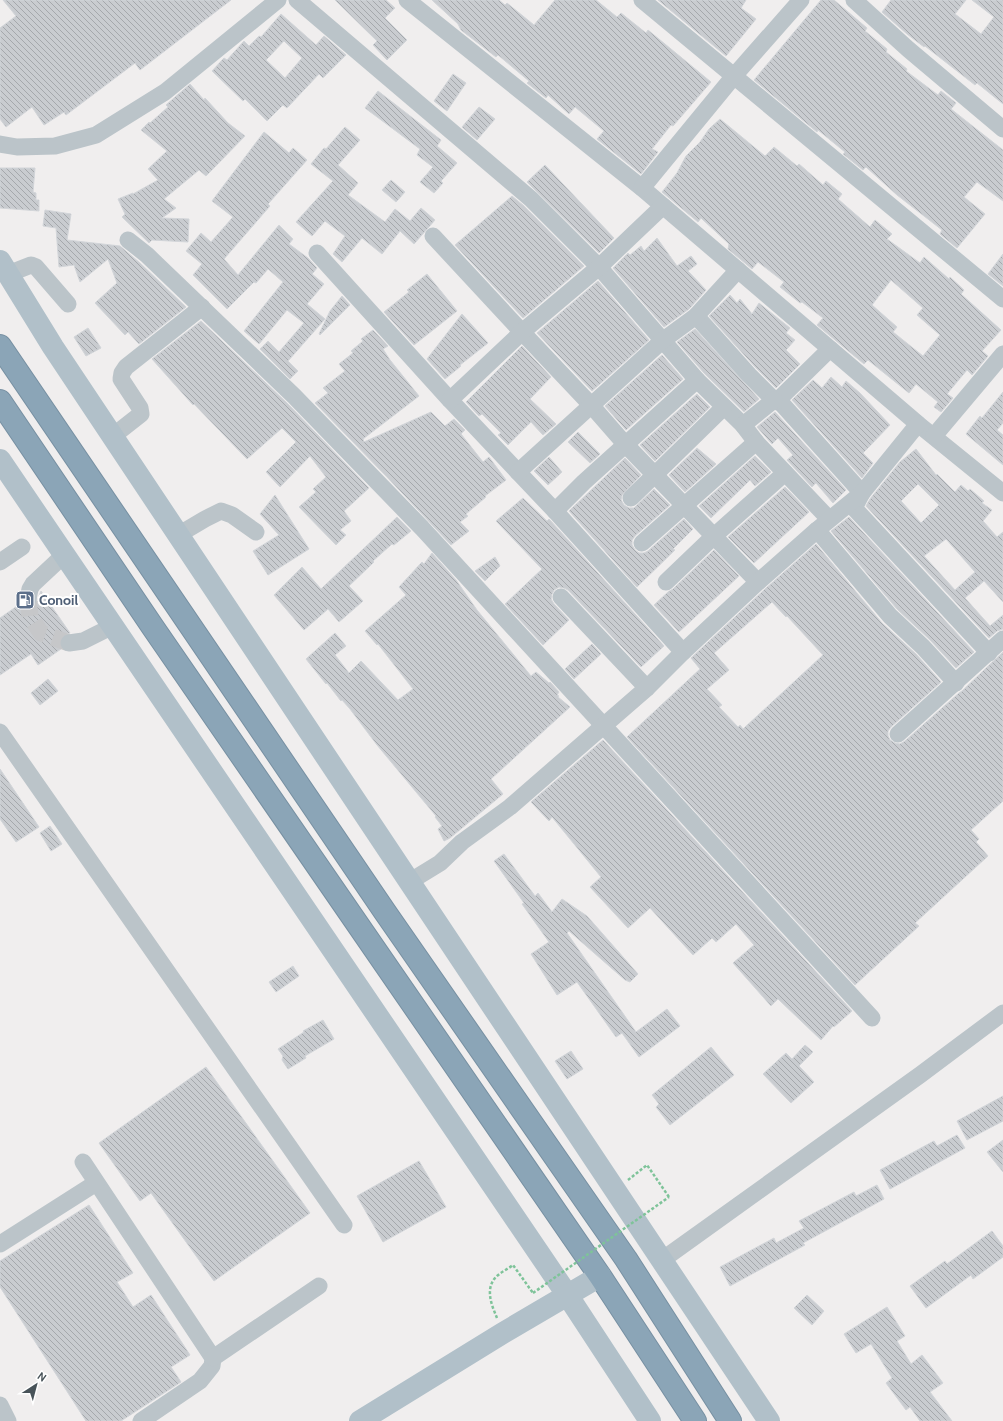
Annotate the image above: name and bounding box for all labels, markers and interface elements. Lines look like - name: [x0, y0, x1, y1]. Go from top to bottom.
- fuel station icon: Conoil: [14, 589, 36, 611]
- place label: Conoil: [39, 591, 78, 609]
- north arrow: [16, 1365, 56, 1405]
- text: N: [35, 1369, 49, 1385]

